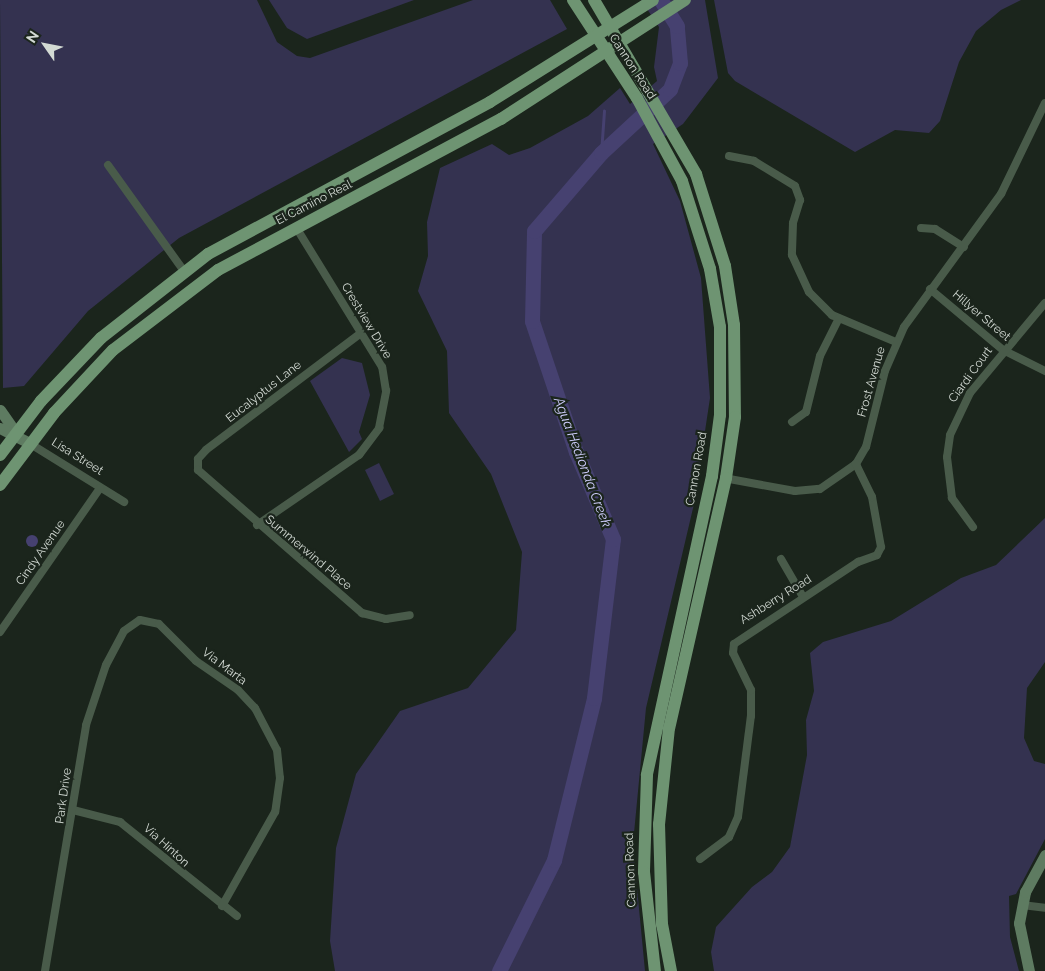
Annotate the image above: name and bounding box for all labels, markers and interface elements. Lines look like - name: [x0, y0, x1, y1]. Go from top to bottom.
- north arrow: [20, 20, 70, 70]
- text: N: [23, 28, 42, 46]
- street label: Cannon Road: [606, 32, 658, 102]
- street label: El Camino Real: [273, 178, 355, 228]
- street label: Crestview Drive: [338, 280, 394, 362]
- street label: Hillyer Street: [949, 287, 1013, 345]
- street label: Ciardi Court: [946, 344, 996, 406]
- street label: Frost Avenue: [855, 345, 889, 419]
- street label: Eucalyptus Lane: [223, 358, 305, 426]
- water label: Agua Hedionda Creek: [550, 395, 616, 529]
- street label: Cannon Road: [683, 431, 711, 507]
- street label: Lisa Street: [48, 435, 106, 479]
- street label: Summerwind Place: [262, 513, 354, 593]
- street label: Cindy Avenue: [13, 517, 69, 589]
- street label: Ashberry Road: [737, 572, 815, 628]
- street label: Via Marta: [199, 646, 249, 688]
- street label: Park Drive: [53, 767, 75, 825]
- street label: Via Hinton: [140, 822, 192, 870]
- street label: Cannon Road: [623, 832, 639, 908]

